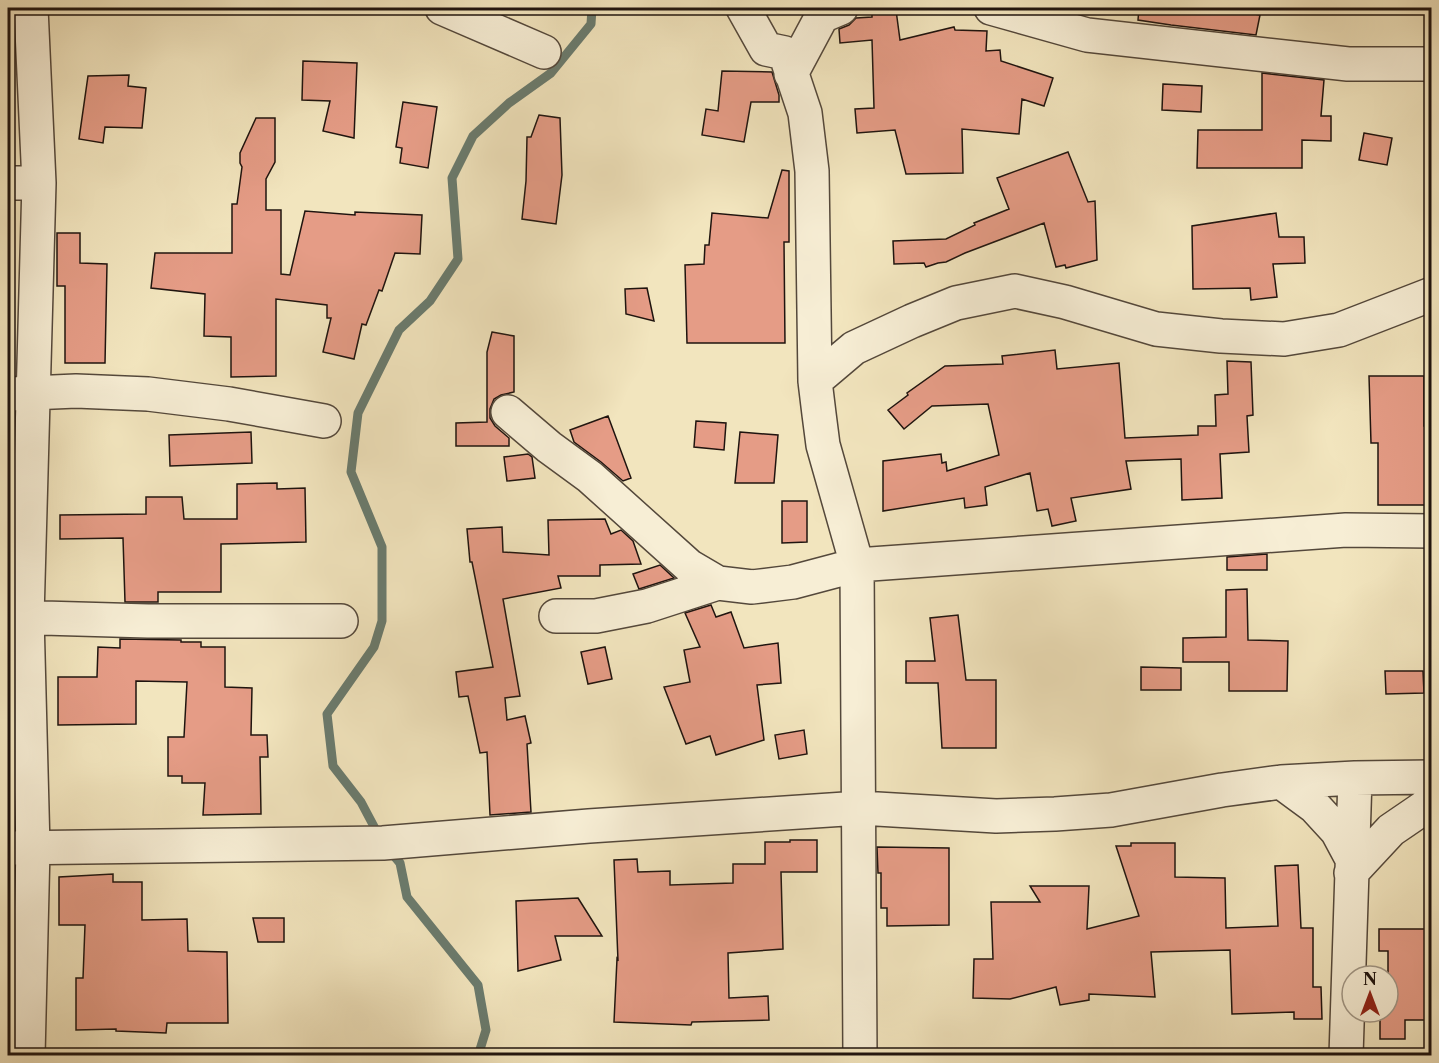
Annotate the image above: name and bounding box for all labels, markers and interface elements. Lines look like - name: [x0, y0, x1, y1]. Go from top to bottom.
- north arrow: [1340, 964, 1400, 1024]
- text: N: [1363, 969, 1377, 989]

